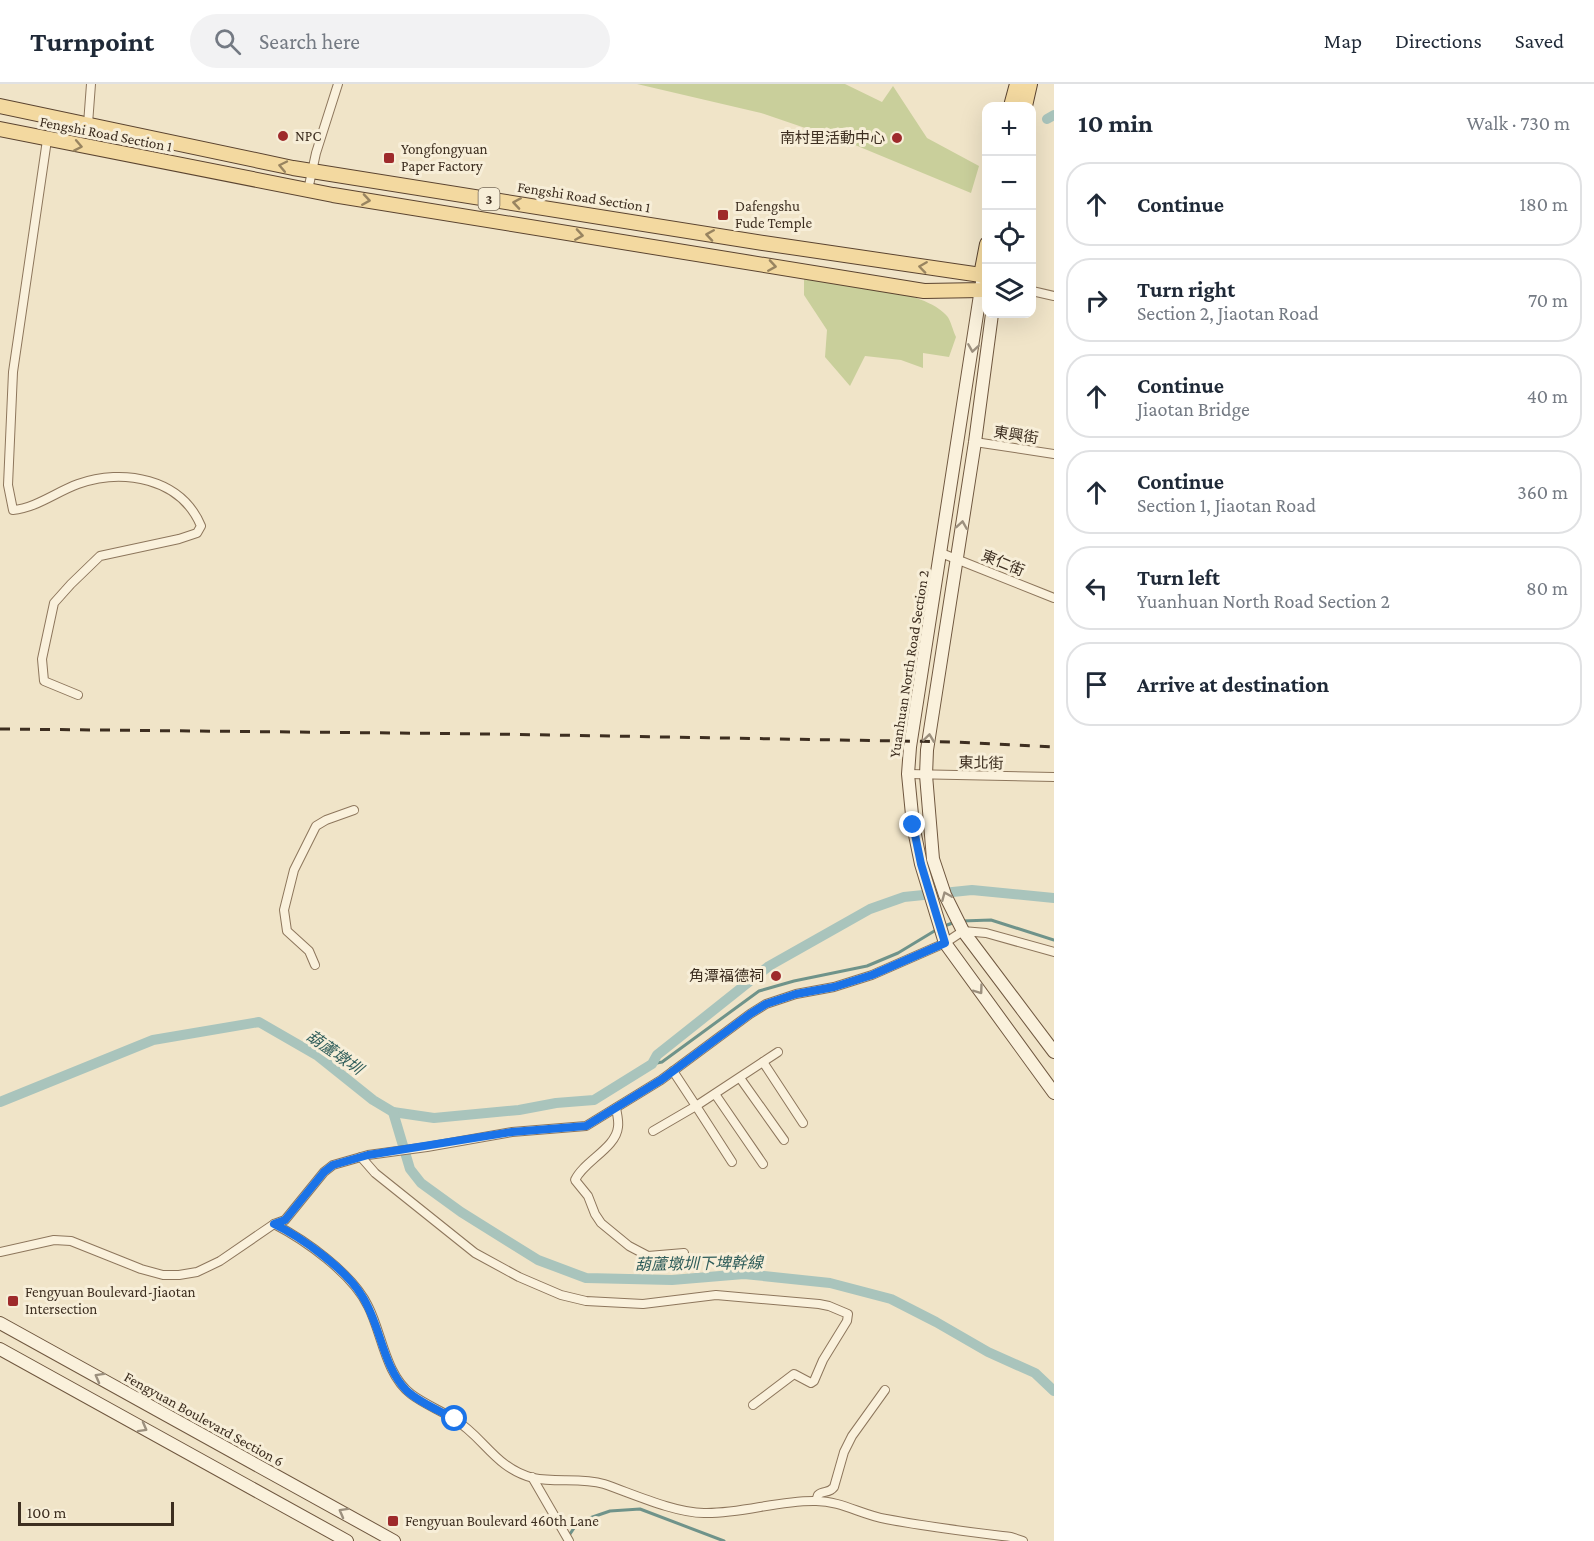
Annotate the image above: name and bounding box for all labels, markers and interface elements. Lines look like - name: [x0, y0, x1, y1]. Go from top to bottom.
- search box: [190, 14, 610, 68]
- icon: search: [211, 25, 244, 58]
- text: Turnpoint: [30, 26, 154, 57]
- text: Search here: [259, 29, 360, 54]
- text: Map: [1324, 29, 1362, 53]
- text: Directions: [1395, 29, 1482, 53]
- text: Saved: [1515, 29, 1564, 53]
- map controls: [982, 102, 1036, 318]
- button: +: [982, 102, 1036, 156]
- text: 10 min: [1078, 109, 1153, 138]
- text: Walk · 730 m: [1467, 112, 1570, 134]
- street label: Fengshi Road Section 1: [38, 113, 174, 156]
- place label: NPC: [295, 128, 321, 144]
- marker: NPC: [276, 129, 290, 143]
- place label: 南村里活動中心: [780, 129, 885, 146]
- marker: 南村里活動中心: [890, 131, 904, 145]
- one-way arrow: [72, 139, 82, 152]
- place label: Yongfongyuan Paper Factory: [401, 141, 488, 175]
- marker: Yongfongyuan Paper Factory: [382, 151, 396, 165]
- button: −: [982, 156, 1036, 210]
- one-way arrow: [279, 160, 289, 173]
- street label: Fengshi Road Section 1: [516, 179, 652, 216]
- road number: 3: [478, 188, 500, 210]
- icon: ahead: [1080, 188, 1113, 221]
- text: Continue: [1137, 192, 1224, 217]
- one-way arrow: [361, 193, 371, 206]
- text: 180 m: [1519, 193, 1568, 215]
- one-way arrow: [513, 198, 522, 210]
- place label: Dafengshu Fude Temple: [735, 198, 812, 232]
- marker: Dafengshu Fude Temple: [716, 208, 730, 222]
- button: locate: [982, 210, 1036, 264]
- one-way arrow: [575, 228, 584, 240]
- one-way arrow: [705, 229, 714, 241]
- one-way arrow: [766, 259, 776, 272]
- one-way arrow: [919, 261, 928, 273]
- button: layers: [982, 264, 1036, 318]
- text: Turn right: [1137, 277, 1235, 302]
- icon: right: [1080, 284, 1113, 317]
- text: 70 m: [1528, 289, 1568, 311]
- text: Section 2, Jiaotan Road: [1137, 302, 1319, 324]
- one-way arrow: [967, 343, 979, 353]
- text: Continue: [1137, 373, 1224, 398]
- icon: ahead: [1080, 380, 1113, 413]
- text: 40 m: [1527, 385, 1568, 407]
- text: Jiaotan Bridge: [1137, 398, 1250, 420]
- street label: 東興街: [993, 424, 1039, 446]
- text: Continue: [1137, 469, 1224, 494]
- icon: ahead: [1080, 476, 1113, 509]
- text: 360 m: [1517, 481, 1568, 503]
- text: Section 1, Jiaotan Road: [1137, 494, 1316, 516]
- one-way arrow: [955, 520, 968, 530]
- street label: 東仁街: [979, 547, 1027, 579]
- text: Turn left: [1137, 565, 1220, 590]
- street label: Yuanhuan North Road Section 2: [886, 569, 932, 759]
- icon: left: [1080, 572, 1113, 605]
- text: 80 m: [1526, 577, 1568, 599]
- text: Yuanhuan North Road Section 2: [1137, 590, 1390, 612]
- icon: arrive: [1080, 668, 1113, 701]
- text: Arrive at destination: [1137, 672, 1329, 697]
- one-way arrow: [923, 734, 935, 743]
- street label: 東北街: [958, 754, 1004, 771]
- route end: [899, 811, 925, 837]
- one-way arrow: [941, 891, 953, 902]
- place label: 角潭福德祠: [689, 967, 764, 984]
- marker: 角潭福德祠: [769, 969, 783, 983]
- one-way arrow: [972, 983, 983, 994]
- water label: 葫蘆墩圳: [304, 1027, 367, 1079]
- water label: 葫蘆墩圳下埤幹線: [635, 1254, 765, 1273]
- place label: Fengyuan Boulevard-Jiaotan Intersection: [25, 1284, 196, 1317]
- marker: Fengyuan Boulevard-Jiaotan Intersection: [6, 1294, 20, 1308]
- street label: Fengyuan Boulevard Section 6: [121, 1368, 287, 1470]
- one-way arrow: [94, 1373, 105, 1385]
- route start: [441, 1405, 467, 1431]
- one-way arrow: [137, 1421, 147, 1433]
- scale bar: [18, 1499, 174, 1526]
- text: 100 m: [27, 1504, 66, 1521]
- one-way arrow: [339, 1508, 349, 1520]
- place label: Fengyuan Boulevard 460th Lane: [405, 1513, 599, 1530]
- marker: Fengyuan Boulevard 460th Lane: [386, 1514, 400, 1528]

